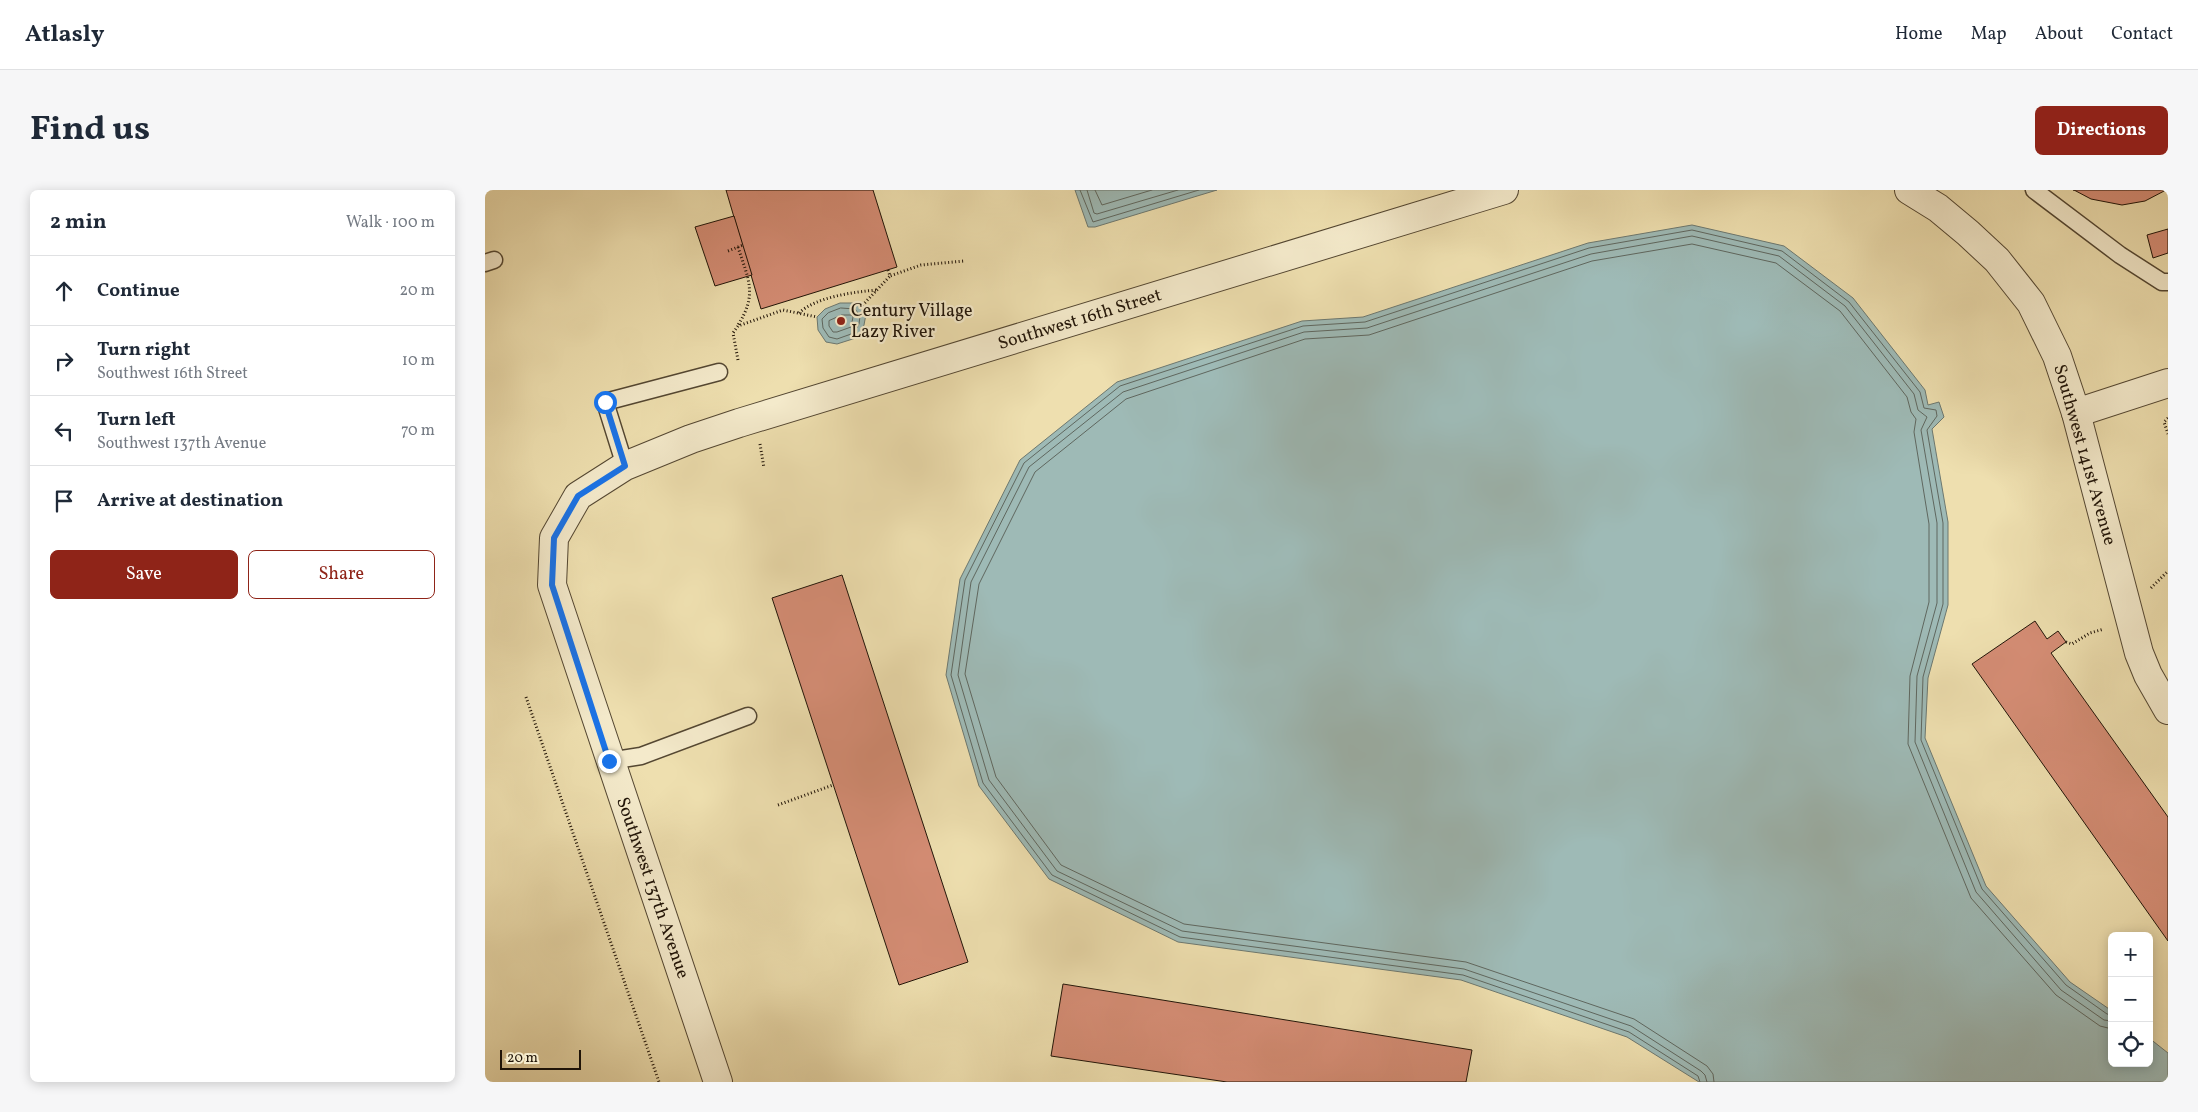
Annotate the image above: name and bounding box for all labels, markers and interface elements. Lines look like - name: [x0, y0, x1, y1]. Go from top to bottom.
- text: Atlasly: [25, 18, 104, 52]
- text: Home: [1895, 22, 1943, 47]
- text: Map: [1971, 22, 2007, 47]
- text: About: [2035, 22, 2083, 47]
- text: Contact: [2111, 22, 2173, 47]
- text: Find us: [30, 106, 150, 154]
- button: Directions: [2035, 106, 2168, 155]
- text: 2 min: [50, 208, 107, 237]
- text: Walk · 100 m: [346, 212, 435, 234]
- icon: ahead: [50, 277, 78, 305]
- text: Continue: [97, 278, 180, 304]
- text: 20 m: [400, 280, 435, 302]
- street label: Southwest 16th Street: [995, 283, 1165, 357]
- place label: Century Village Lazy River: [851, 299, 973, 345]
- marker: Century Village Lazy River: [835, 315, 847, 327]
- text: Turn right: [97, 337, 190, 363]
- icon: right: [50, 347, 78, 375]
- text: 10 m: [402, 350, 435, 372]
- street label: Southwest 141st Avenue: [2046, 362, 2122, 548]
- text: Southwest 16th Street: [97, 363, 248, 385]
- route start: [594, 391, 617, 414]
- text: Turn left: [97, 407, 176, 433]
- icon: left: [50, 417, 78, 445]
- text: 70 m: [401, 420, 435, 442]
- text: Southwest 137th Avenue: [97, 433, 266, 455]
- icon: arrive: [50, 487, 78, 515]
- text: Arrive at destination: [97, 488, 283, 514]
- button: Save: [50, 550, 238, 599]
- button: Share: [248, 550, 435, 599]
- route end: [598, 750, 621, 773]
- street label: Southwest 137th Avenue: [609, 794, 695, 982]
- map controls: [2108, 932, 2153, 1067]
- button: +: [2108, 932, 2153, 977]
- button: −: [2108, 977, 2153, 1022]
- button: locate: [2108, 1022, 2153, 1067]
- scale bar: [500, 1047, 581, 1070]
- text: 20 m: [507, 1049, 538, 1068]

